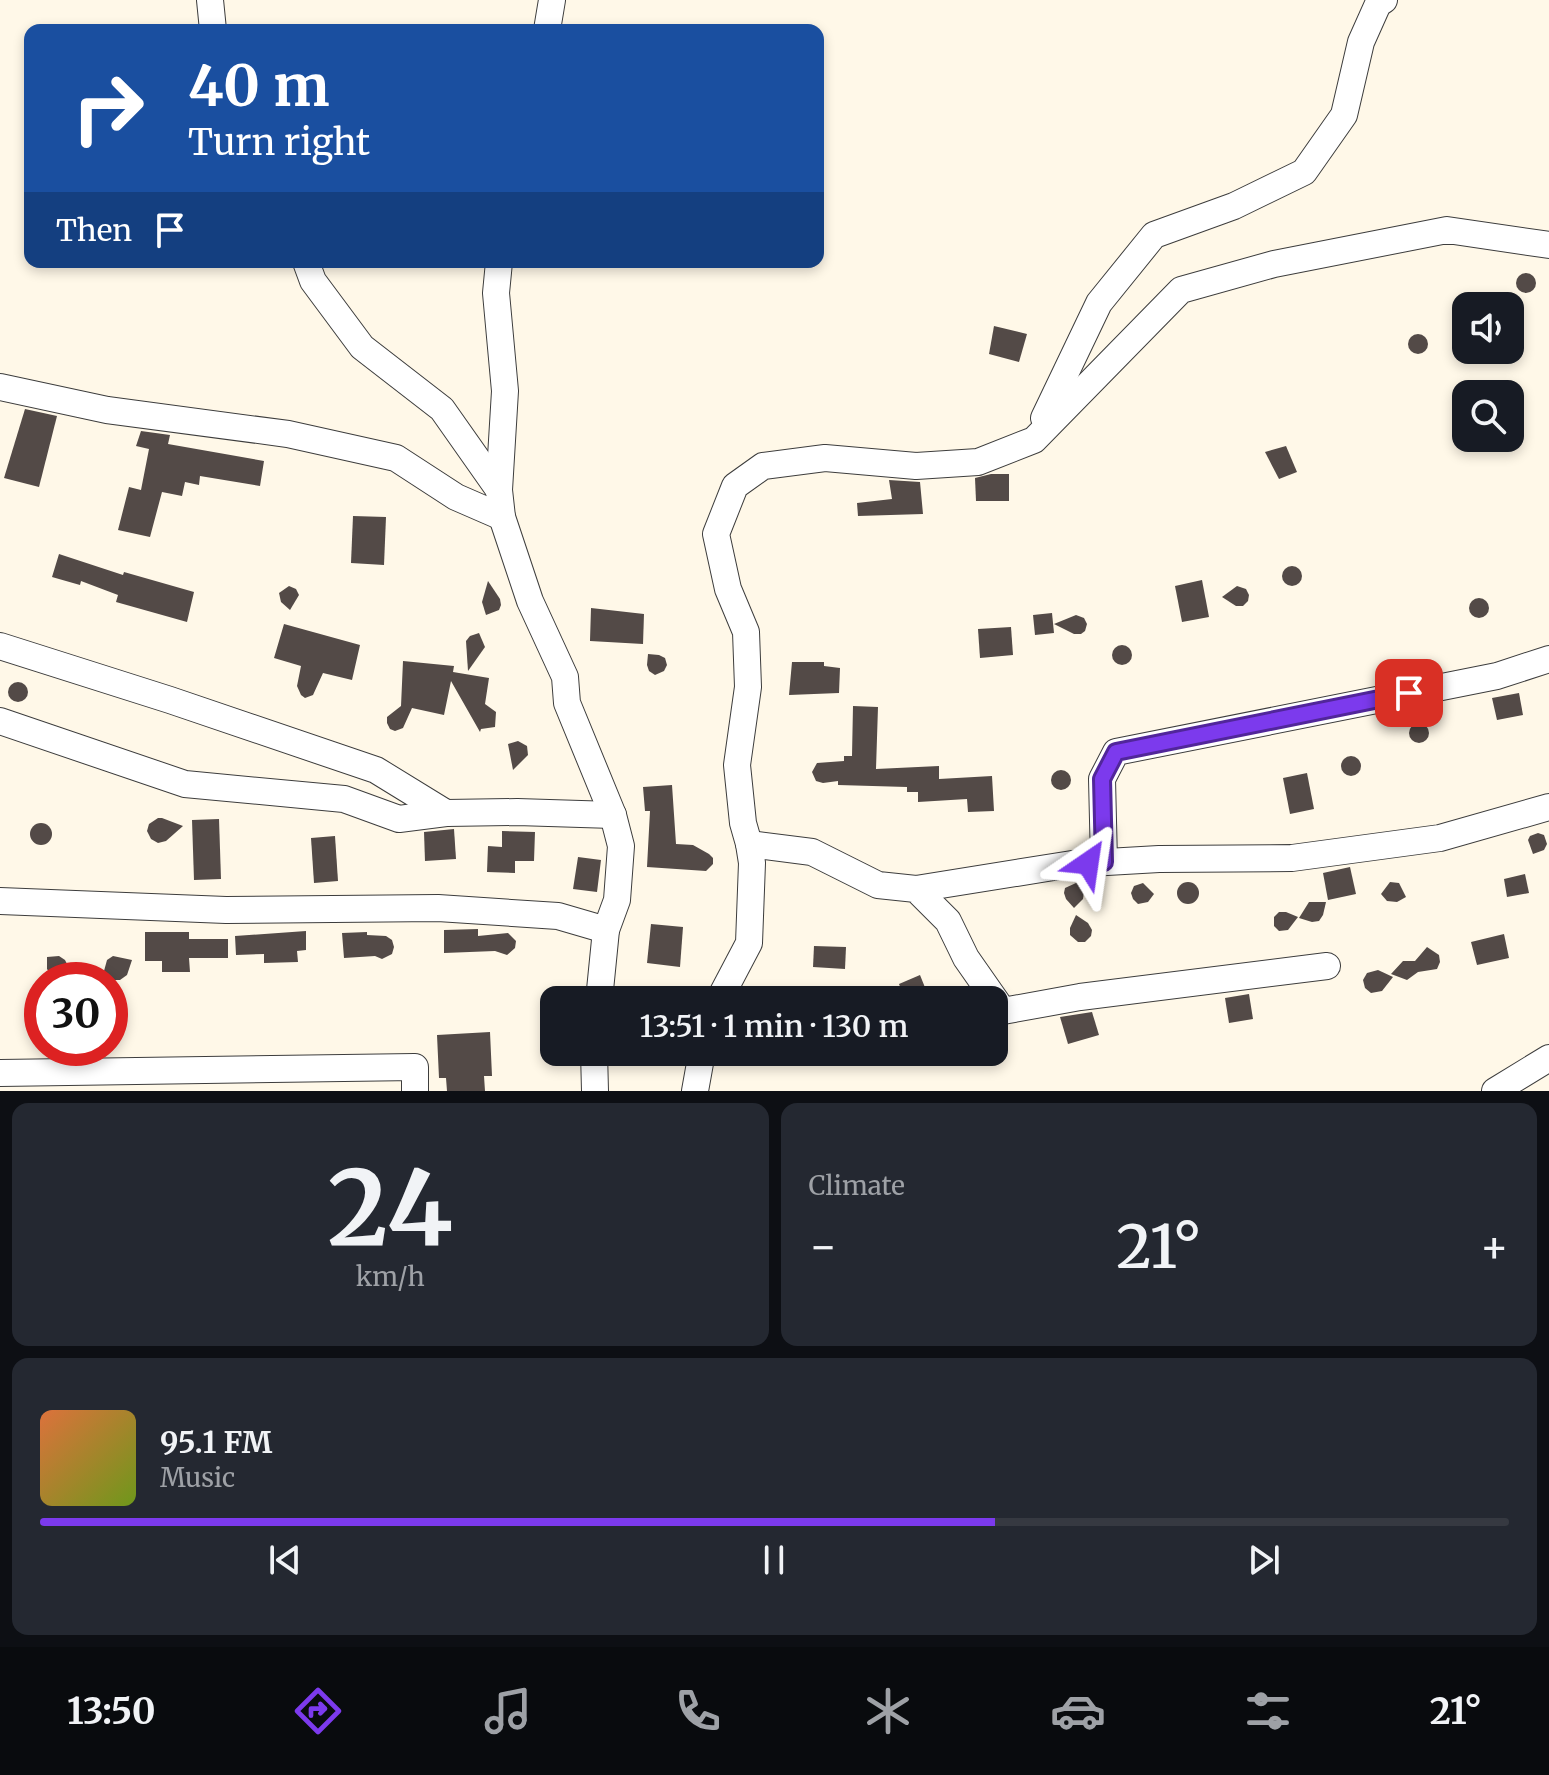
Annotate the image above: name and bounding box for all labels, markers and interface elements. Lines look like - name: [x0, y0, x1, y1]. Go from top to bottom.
- text: 40 m: [188, 51, 330, 121]
- icon: right: [56, 56, 160, 160]
- text: Turn right: [188, 120, 370, 165]
- icon: arrive: [148, 208, 192, 252]
- text: Then: [56, 211, 132, 249]
- map controls: [1452, 292, 1524, 452]
- button: sound: [1452, 292, 1524, 364]
- button: search: [1452, 380, 1524, 452]
- pin: [1375, 659, 1443, 727]
- icon: arrive: [1387, 671, 1431, 715]
- position arrow: [1046, 821, 1130, 905]
- speed limit sign: 30: [24, 962, 128, 1066]
- text: 13:51 · 1 min · 130 m: [640, 1007, 909, 1045]
- text: 24: [328, 1143, 453, 1273]
- text: Climate: [809, 1169, 905, 1202]
- text: 21°: [1116, 1209, 1201, 1284]
- text: −: [809, 1219, 838, 1274]
- text: +: [1480, 1219, 1509, 1274]
- text: km/h: [356, 1260, 425, 1293]
- text: 95.1 FM: [160, 1423, 272, 1461]
- text: Music: [160, 1461, 235, 1494]
- icon: previous: [263, 1538, 307, 1582]
- icon: pause: [752, 1538, 796, 1582]
- icon: next: [1242, 1538, 1286, 1582]
- icon: directions: [290, 1683, 346, 1739]
- icon: music: [480, 1683, 536, 1739]
- icon: phone: [670, 1683, 726, 1739]
- icon: climate: [860, 1683, 916, 1739]
- icon: car: [1050, 1683, 1106, 1739]
- icon: filters: [1240, 1683, 1296, 1739]
- text: 13:50: [67, 1689, 156, 1734]
- text: 21°: [1430, 1689, 1482, 1734]

